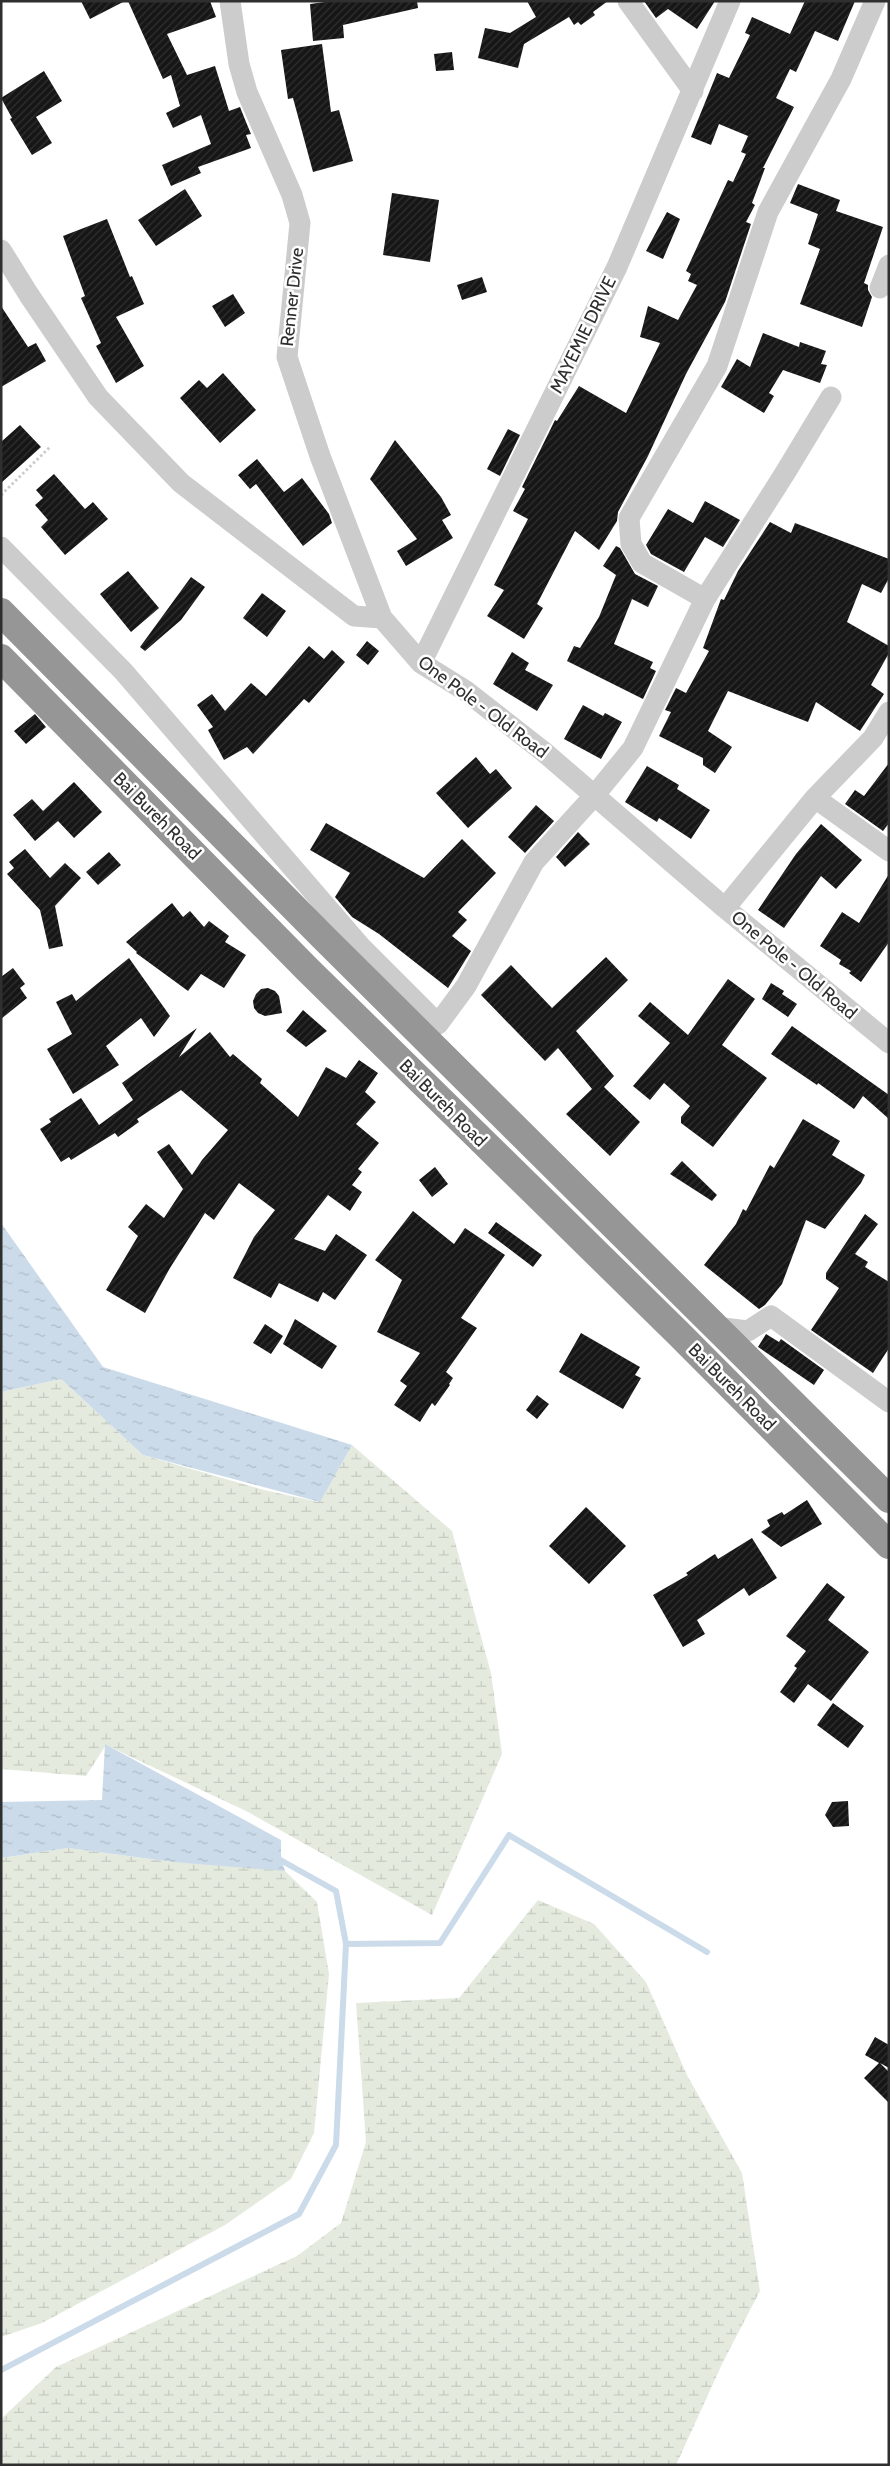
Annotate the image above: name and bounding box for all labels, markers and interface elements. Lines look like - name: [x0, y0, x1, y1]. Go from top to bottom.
- street label: Renner Drive: [276, 247, 308, 347]
- street label: MAYEMIE DRIVE: [545, 273, 621, 397]
- street label: One Pole - Old Road: [414, 651, 552, 763]
- street label: Bai Bureh Road: [109, 768, 205, 864]
- street label: One Pole - Old Road: [727, 906, 861, 1024]
- street label: Bai Bureh Road: [395, 1055, 491, 1151]
- street label: Bai Bureh Road: [684, 1339, 780, 1435]

